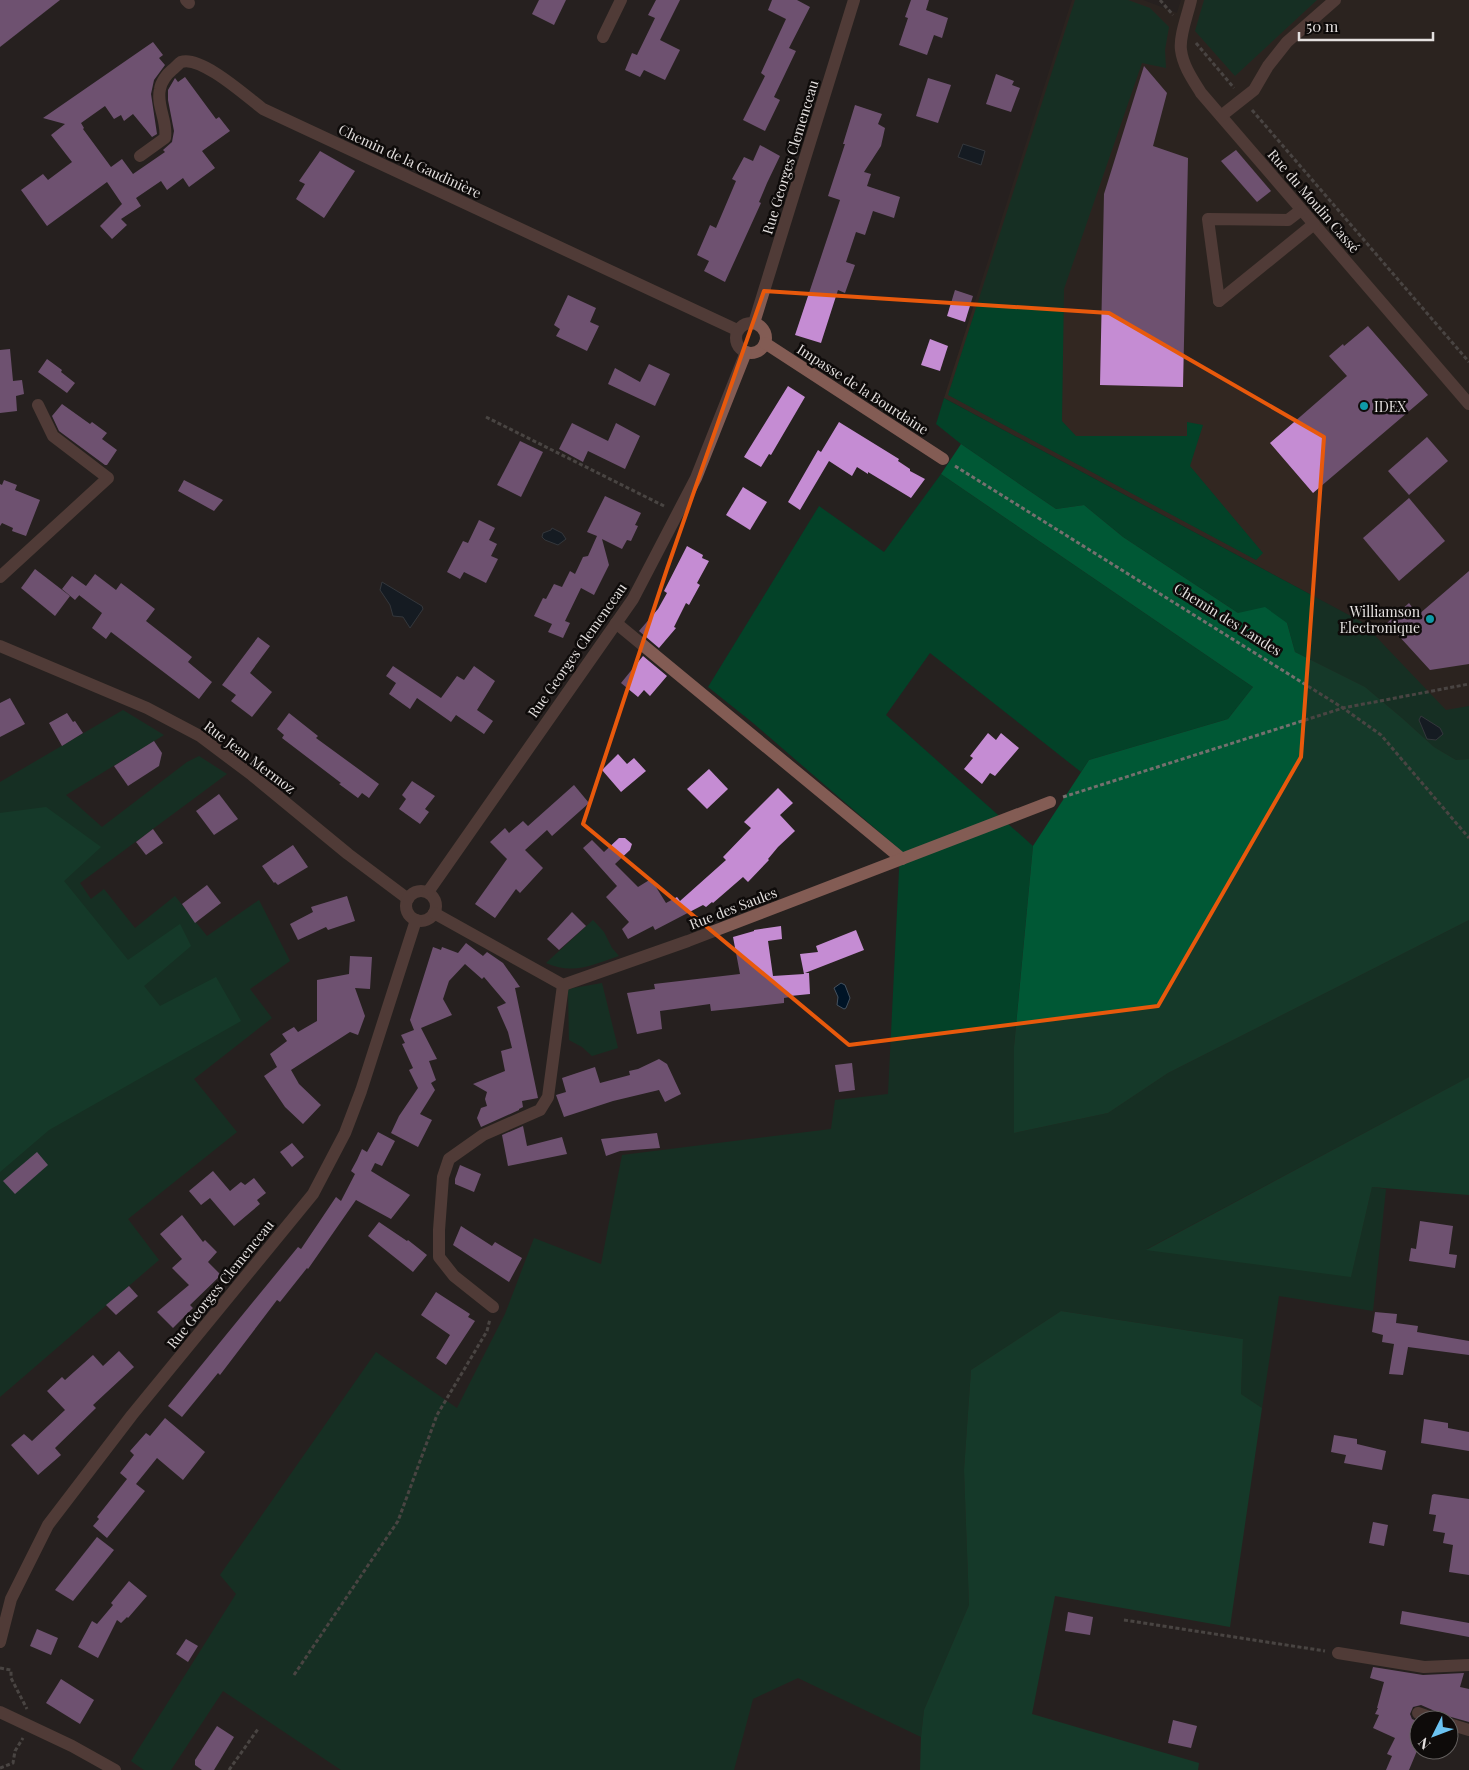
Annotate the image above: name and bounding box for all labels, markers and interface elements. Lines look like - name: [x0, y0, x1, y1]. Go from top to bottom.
- scale bar: [1299, 10, 1433, 42]
- text: 50 m: [1306, 16, 1339, 36]
- street label: Rue Georges Clemenceau: [758, 78, 822, 236]
- street label: Chemin de la Gaudinière: [335, 120, 485, 202]
- street label: Rue du Moulin Cassé: [1264, 145, 1364, 257]
- street label: Impasse de la Bourdaine: [794, 339, 932, 439]
- place label: IDEX: [1374, 397, 1406, 416]
- marker: IDEX: [1358, 400, 1370, 412]
- street label: Chemin des Landes: [1171, 578, 1285, 660]
- street label: Rue Georges Clemenceau: [523, 579, 631, 721]
- place label: Williamson Electronique: [1340, 602, 1421, 637]
- marker: Williamson Electronique: [1424, 613, 1436, 625]
- street label: Rue Jean Mermoz: [200, 716, 300, 798]
- street label: Rue des Saules: [686, 883, 780, 933]
- street label: Rue Georges Clemenceau: [162, 1216, 278, 1352]
- north arrow: [1409, 1710, 1459, 1760]
- text: N: [1414, 1734, 1434, 1754]

